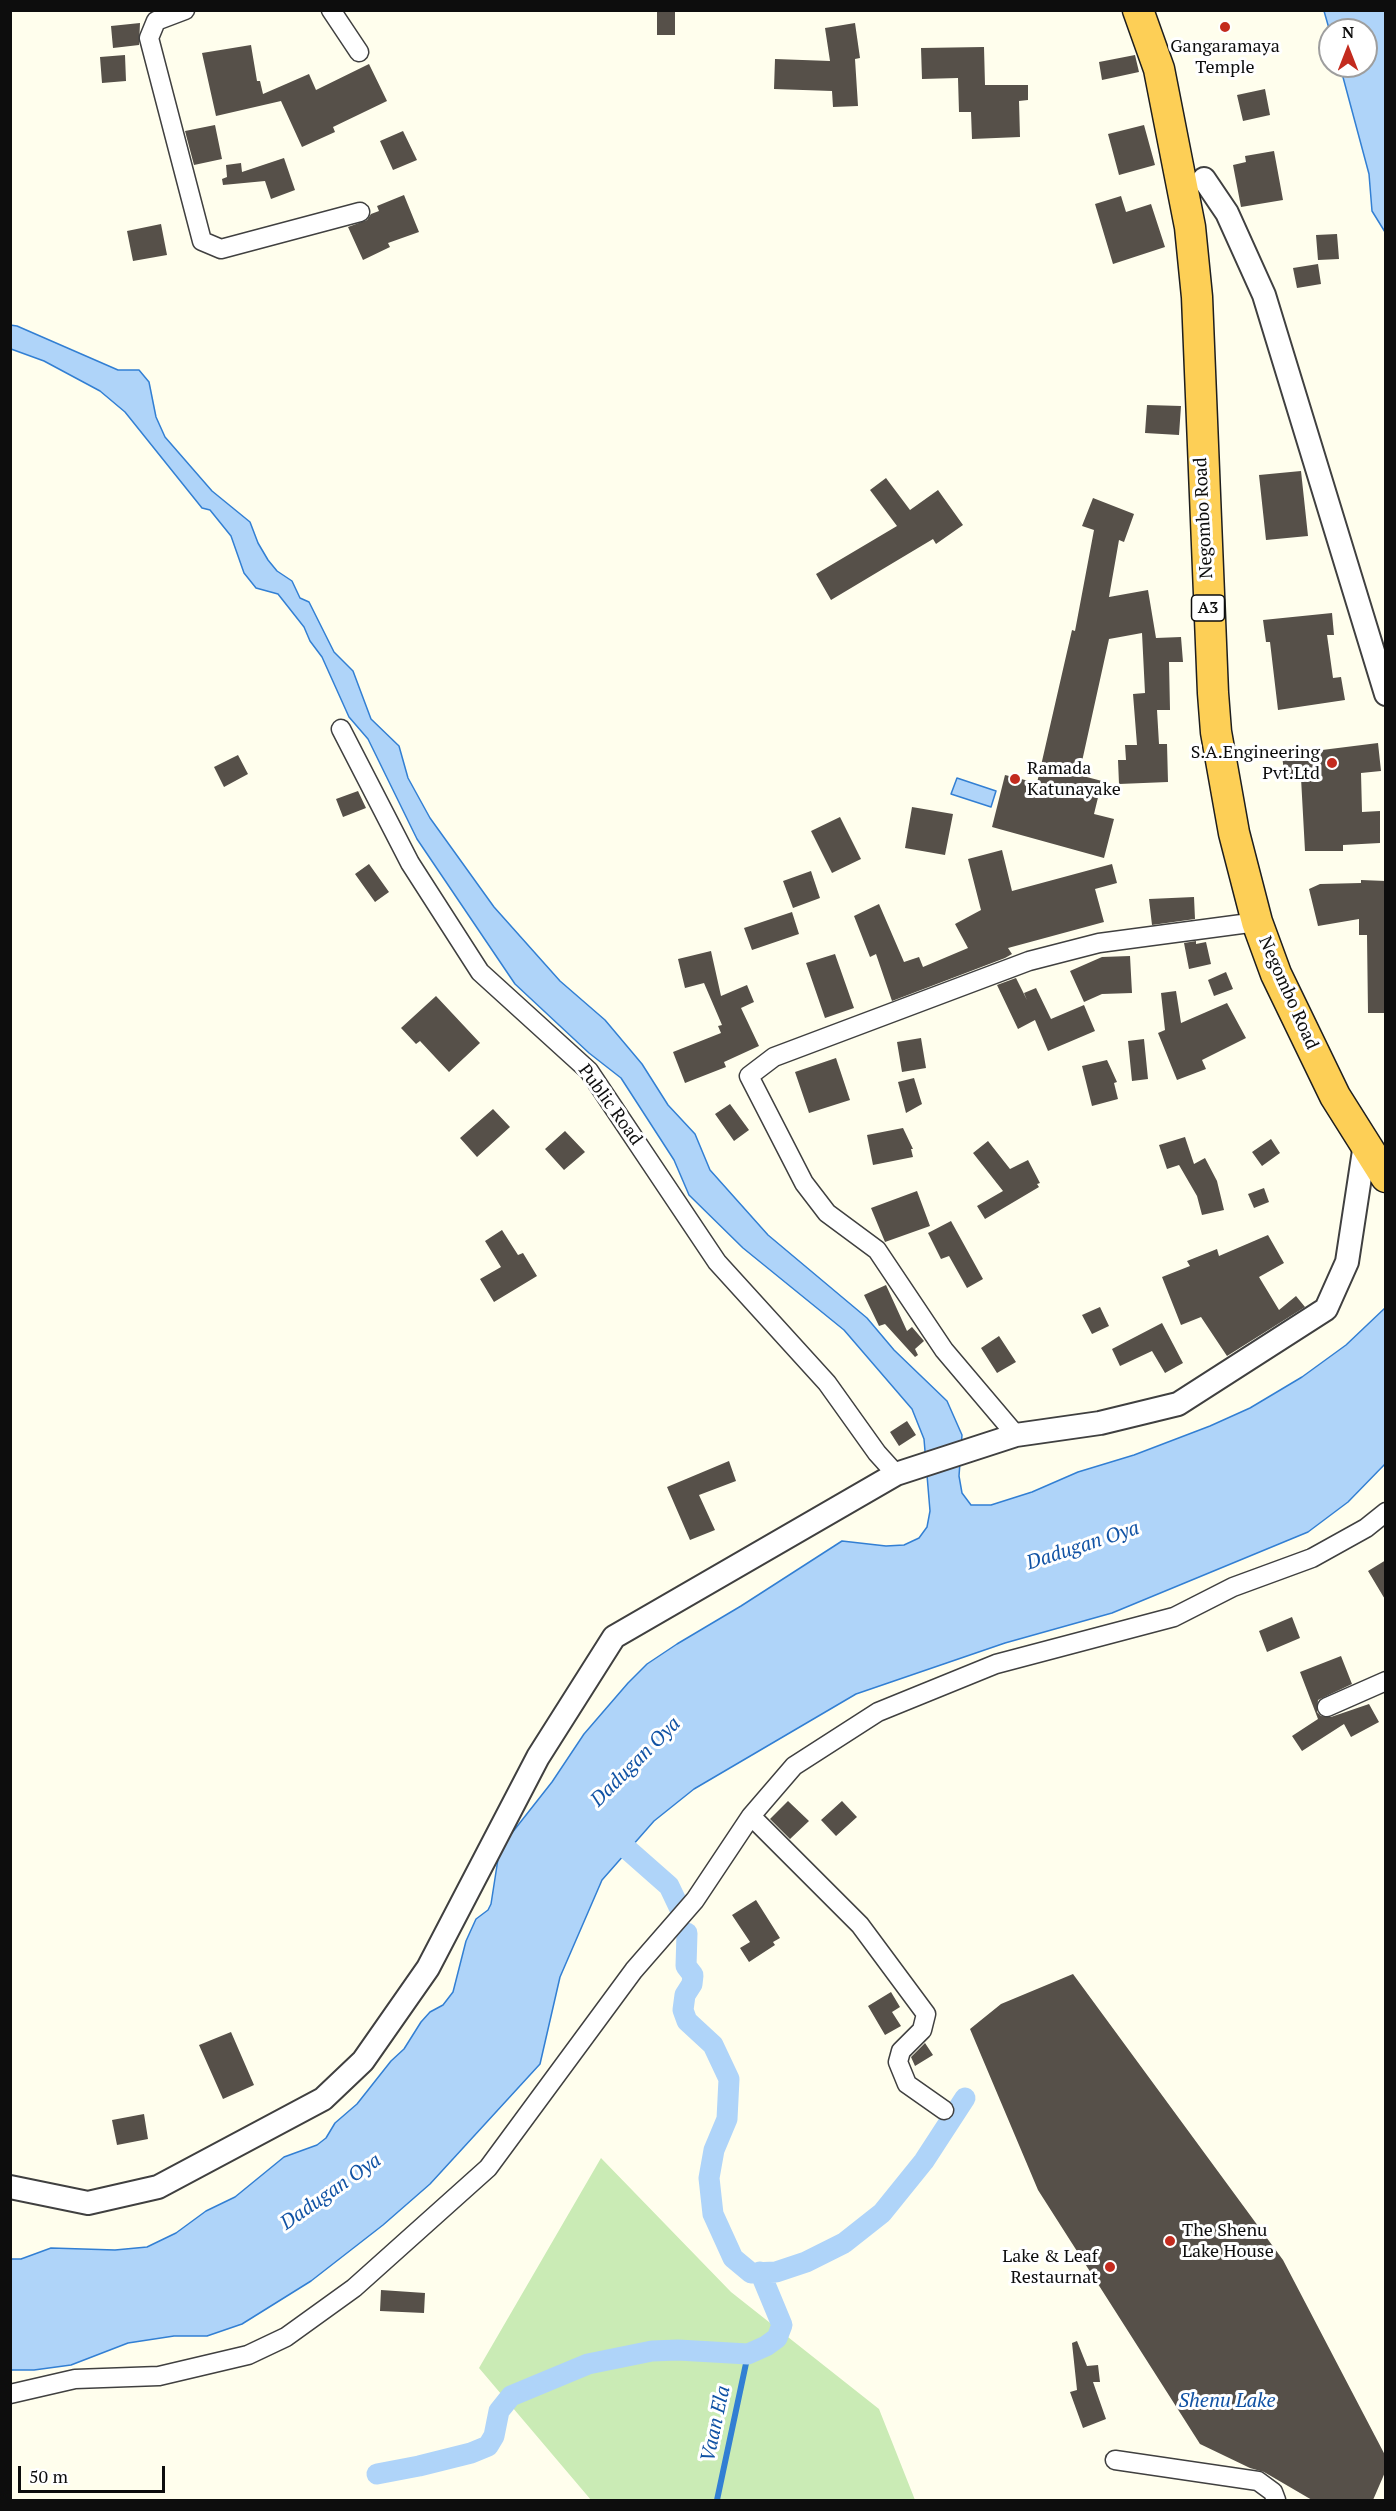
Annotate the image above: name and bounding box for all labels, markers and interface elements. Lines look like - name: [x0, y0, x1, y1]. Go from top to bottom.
- north arrow: [1318, 18, 1378, 78]
- marker: Gangaramaya Temple: [1218, 20, 1232, 34]
- text: N: [1342, 21, 1354, 43]
- place label: Gangaramaya Temple: [1170, 36, 1280, 78]
- street label: Negombo Road: [1190, 457, 1218, 579]
- road number: A3: [1192, 595, 1224, 621]
- place label: S.A.Engineering Pvt.Ltd: [1191, 742, 1320, 784]
- marker: S.A.Engineering Pvt.Ltd: [1325, 756, 1339, 770]
- place label: Ramada Katunayake: [1027, 758, 1121, 800]
- marker: Ramada Katunayake: [1008, 772, 1022, 786]
- street label: Negombo Road: [1253, 933, 1323, 1053]
- street label: Public Road: [573, 1060, 647, 1150]
- water label: Dadugan Oya: [1024, 1516, 1142, 1576]
- water label: Dadugan Oya: [586, 1712, 686, 1812]
- water label: Dadugan Oya: [276, 2149, 386, 2235]
- place label: The Shenu Lake House: [1182, 2220, 1274, 2262]
- marker: The Shenu Lake House: [1163, 2234, 1177, 2248]
- place label: Lake & Leaf Restaurnat: [1002, 2246, 1098, 2288]
- marker: Lake & Leaf Restaurnat: [1103, 2260, 1117, 2274]
- water label: Vaan Ela: [696, 2384, 736, 2464]
- water label: Shenu Lake: [1178, 2389, 1276, 2413]
- scale bar: [21, 2454, 168, 2492]
- text: 50 m: [29, 2464, 68, 2488]

